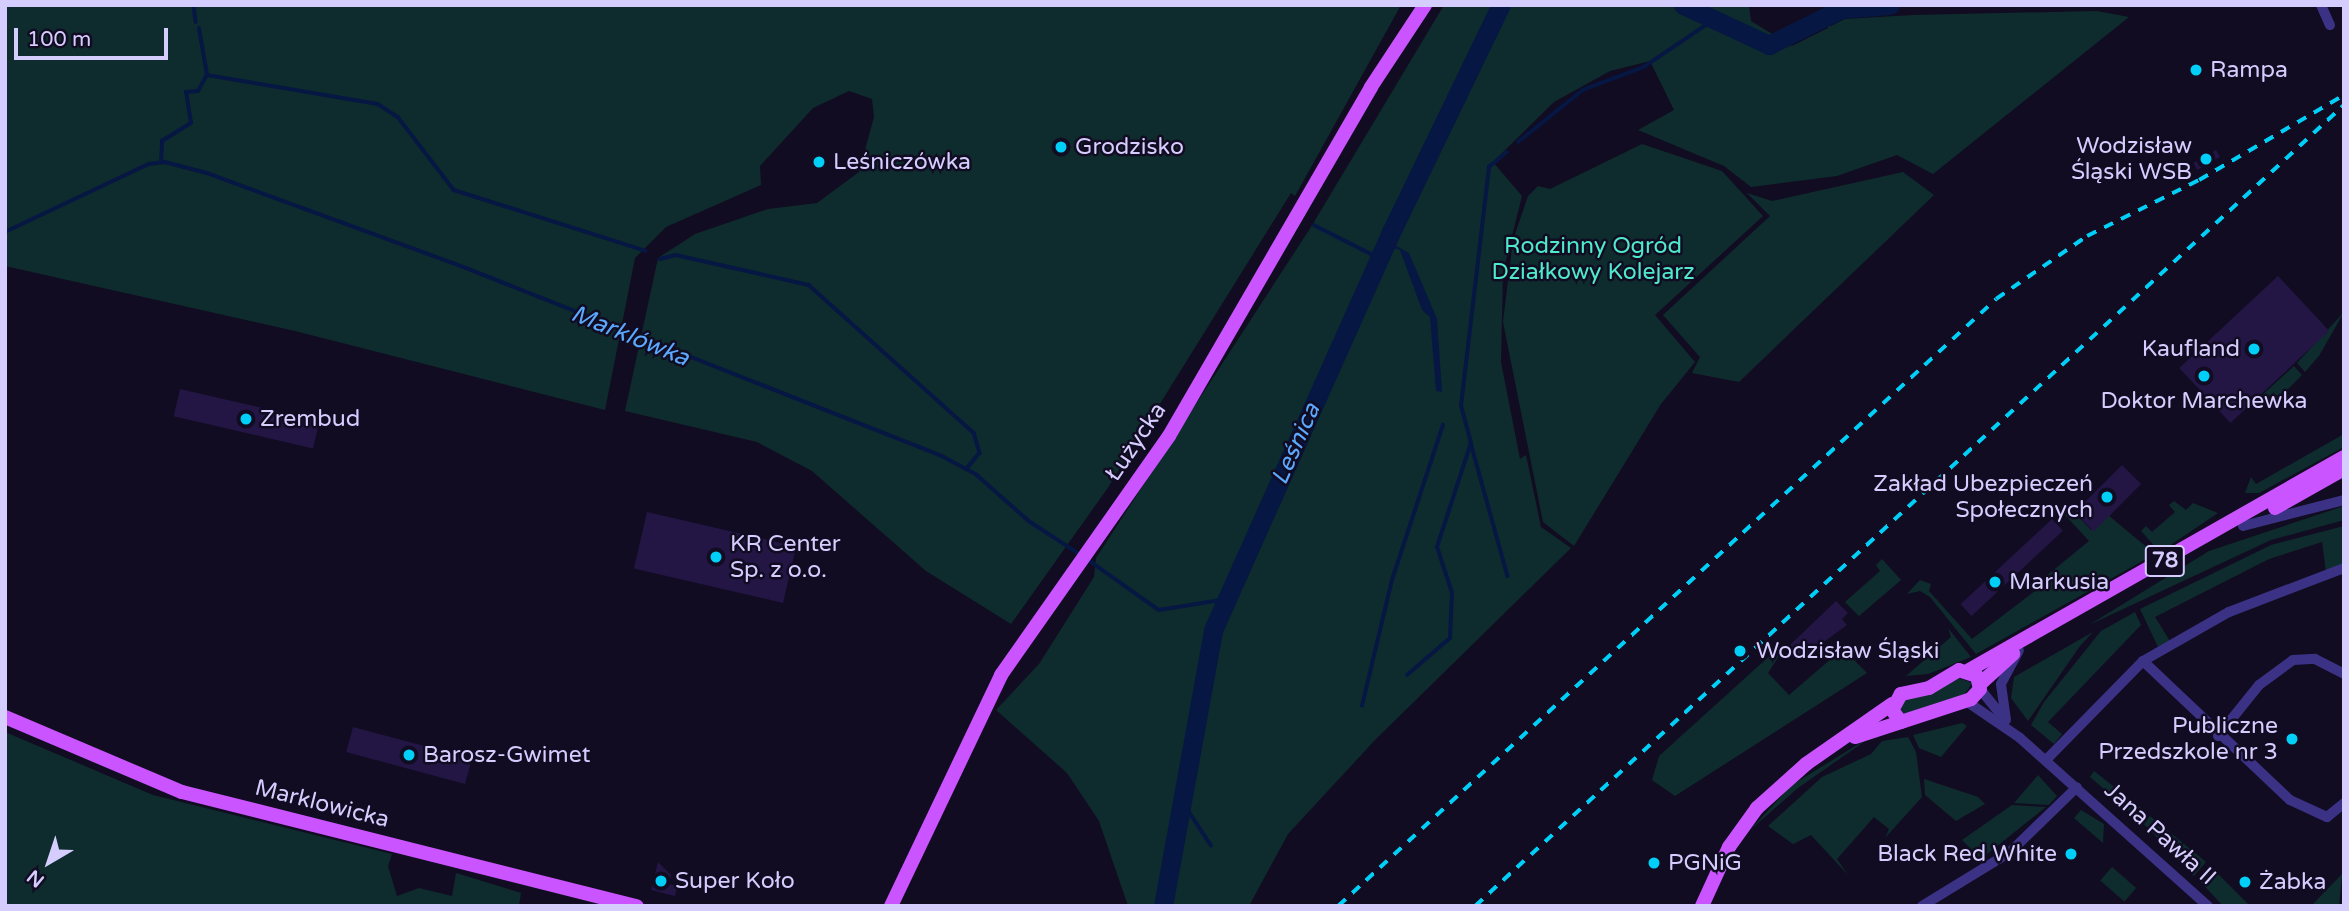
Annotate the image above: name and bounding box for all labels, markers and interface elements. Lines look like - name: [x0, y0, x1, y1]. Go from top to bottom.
- scale bar: [18, 14, 172, 58]
- text: 100 m: [27, 27, 91, 52]
- place label: Rampa: [2210, 56, 2288, 84]
- marker: Rampa: [2188, 62, 2204, 78]
- place label: Wodzisław Śląski WSB: [2071, 132, 2192, 186]
- place label: Grodzisko: [1075, 133, 1184, 161]
- marker: Grodzisko: [1053, 139, 1069, 155]
- place label: Leśniczówka: [833, 148, 971, 176]
- marker: Wodzisław Śląski WSB: [2198, 151, 2214, 167]
- marker: Leśniczówka: [811, 154, 827, 170]
- park label: Rodzinny Ogród Działkowy Kolejarz: [1491, 232, 1695, 286]
- water label: Marklówka: [567, 299, 693, 373]
- place label: Kaufland: [2142, 335, 2240, 363]
- marker: Kaufland: [2246, 341, 2262, 357]
- marker: Doktor Marchewka: [2196, 368, 2212, 384]
- place label: Doktor Marchewka: [2101, 387, 2307, 415]
- street label: Łużycka: [1100, 398, 1172, 486]
- water label: Leśnica: [1265, 399, 1327, 489]
- place label: Zrembud: [260, 405, 360, 433]
- marker: Zrembud: [238, 411, 254, 427]
- place label: Zakład Ubezpieczeń Społecznych: [1873, 470, 2093, 524]
- marker: Zakład Ubezpieczeń Społecznych: [2099, 489, 2115, 505]
- place label: KR Center Sp. z o.o.: [730, 530, 841, 584]
- road number: 78: [2144, 544, 2186, 578]
- marker: KR Center Sp. z o.o.: [708, 549, 724, 565]
- place label: Markusia: [2009, 568, 2109, 596]
- marker: Markusia: [1987, 574, 2003, 590]
- place label: Wodzisław Śląski: [1756, 637, 1940, 665]
- marker: Wodzisław Śląski: [1730, 641, 1750, 661]
- place label: Publiczne Przedszkole nr 3: [2098, 712, 2278, 766]
- marker: Publiczne Przedszkole nr 3: [2284, 731, 2300, 747]
- place label: Barosz-Gwimet: [423, 741, 590, 769]
- marker: Barosz-Gwimet: [401, 747, 417, 763]
- street label: Marklowicka: [252, 774, 392, 834]
- street label: Jana Pawła II: [2099, 777, 2221, 891]
- north arrow: [14, 827, 84, 897]
- place label: Black Red White: [1877, 840, 2057, 868]
- marker: Black Red White: [2063, 846, 2079, 862]
- place label: PGNiG: [1668, 849, 1742, 877]
- marker: PGNiG: [1646, 855, 1662, 871]
- text: N: [23, 865, 49, 892]
- place label: Super Koło: [675, 867, 795, 895]
- place label: Żabka: [2259, 868, 2326, 896]
- marker: Super Koło: [653, 873, 669, 889]
- marker: Żabka: [2237, 874, 2253, 890]

